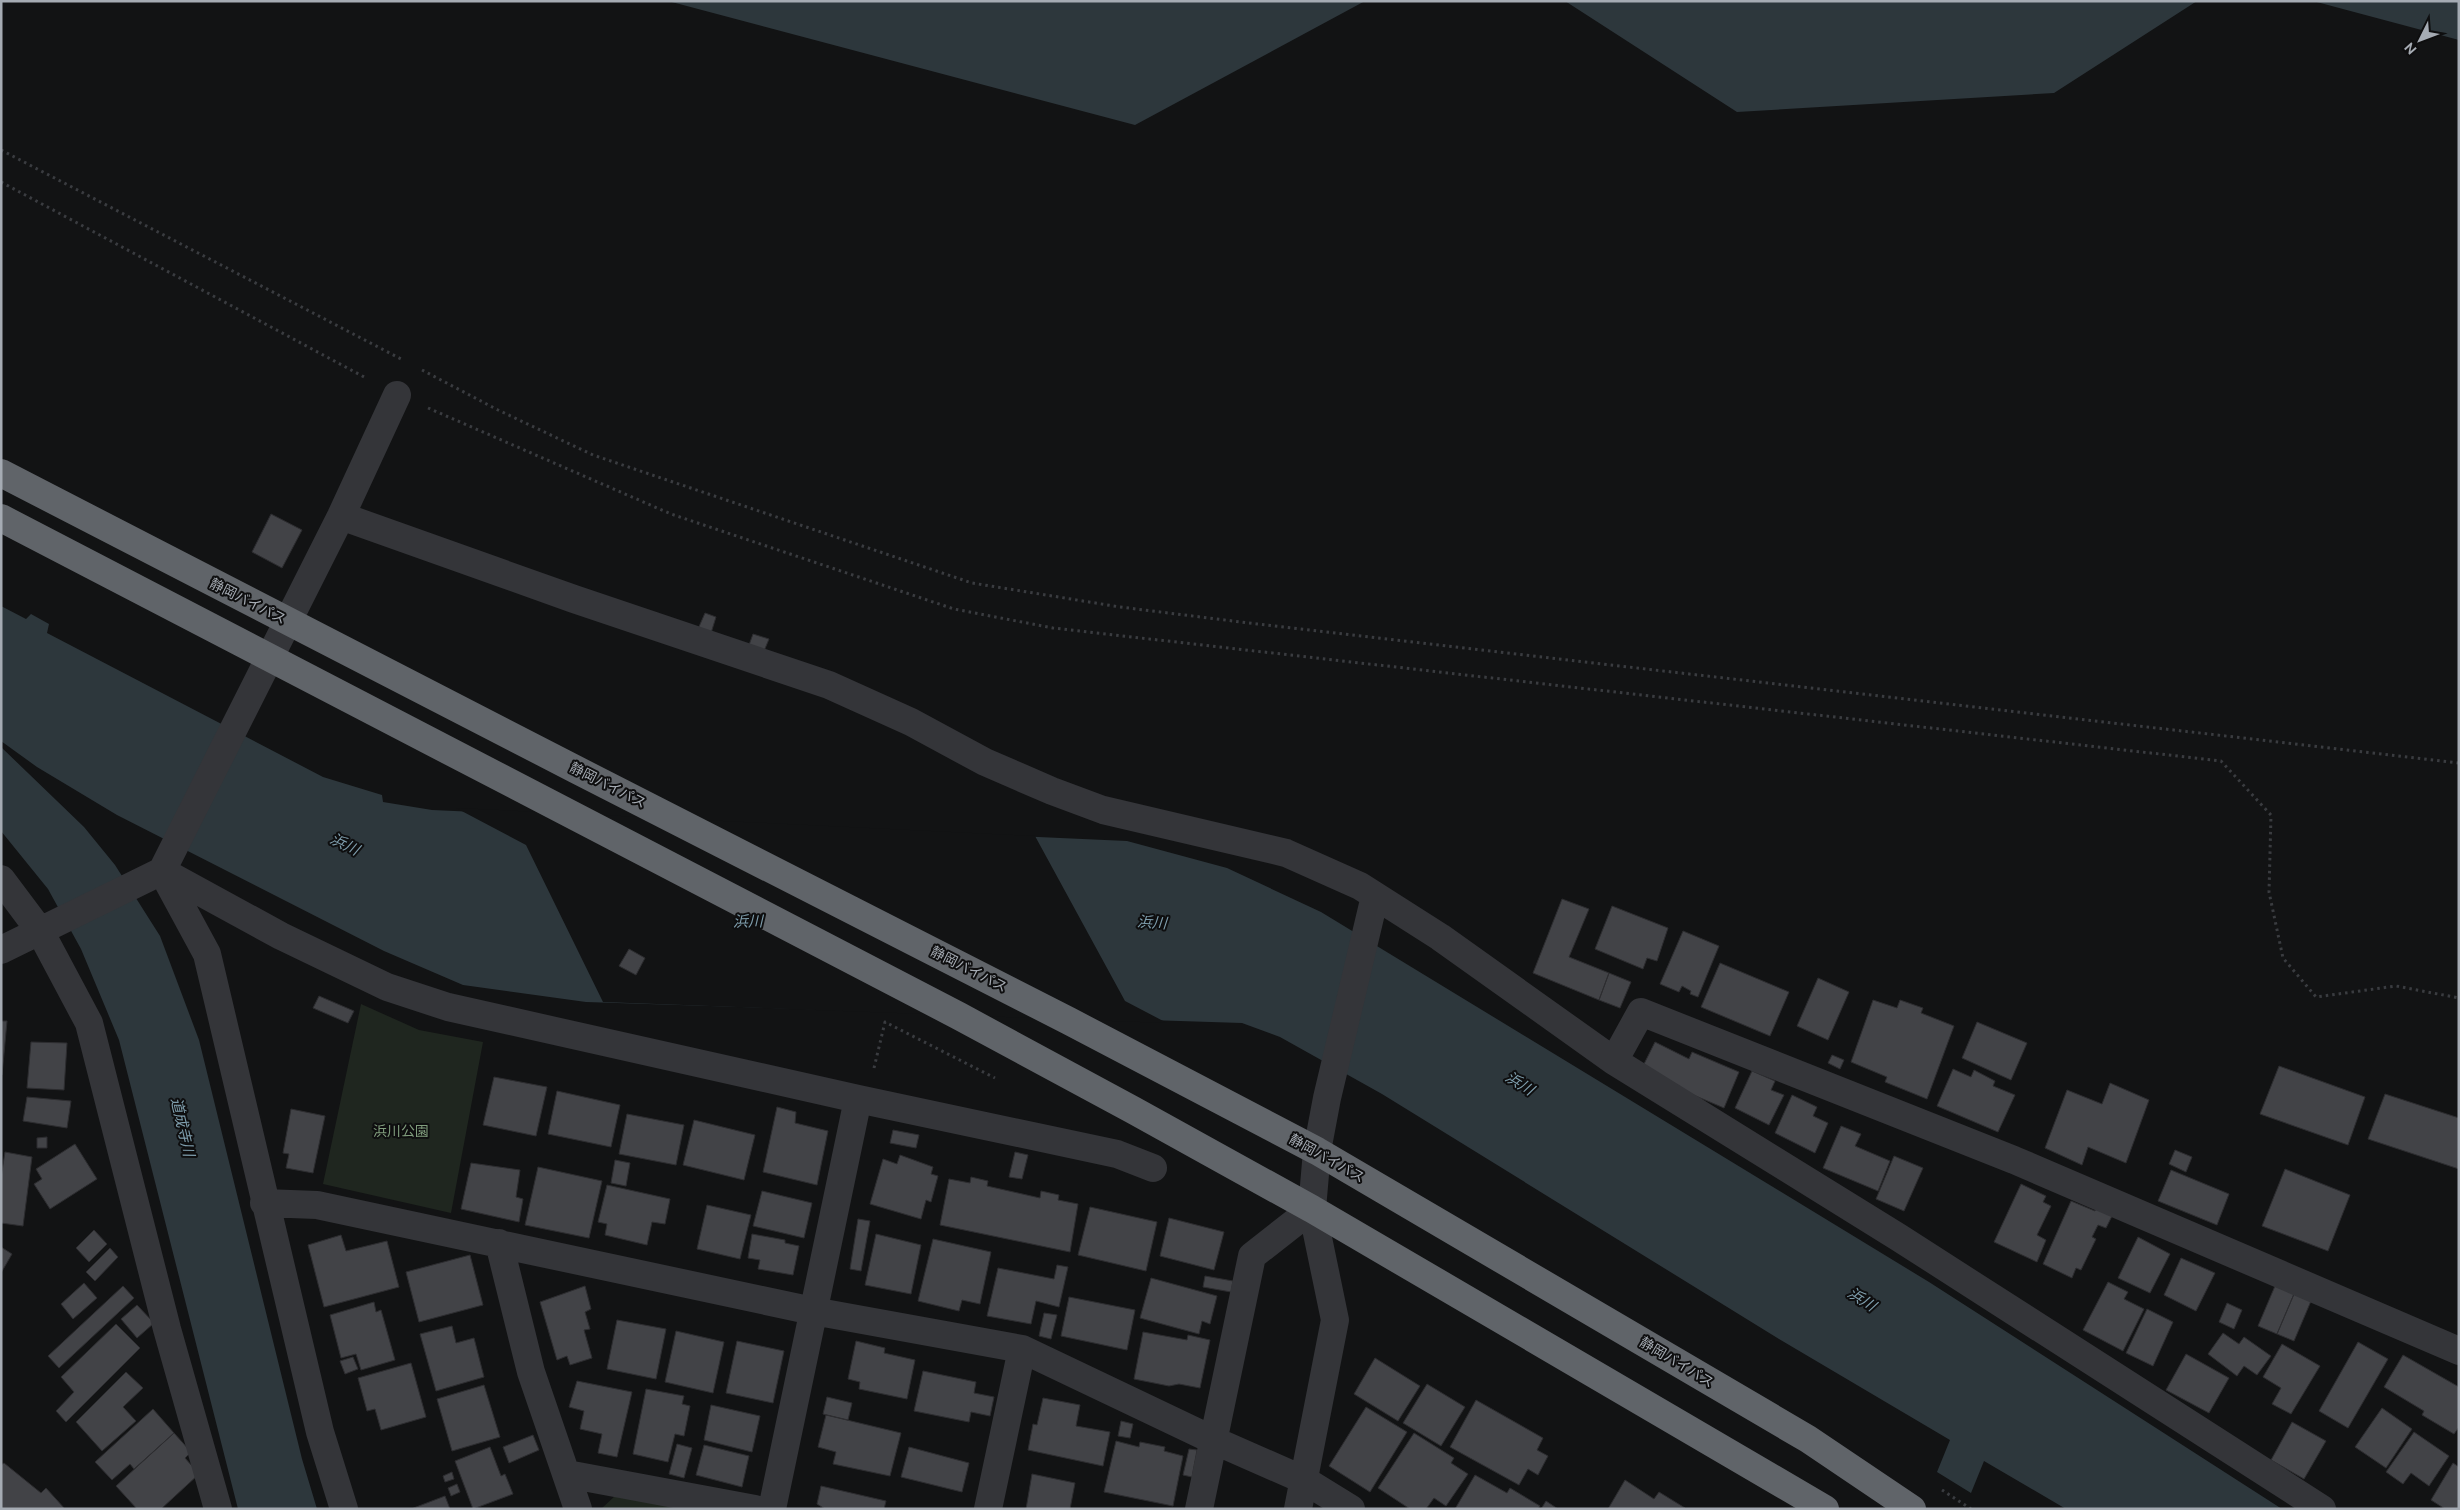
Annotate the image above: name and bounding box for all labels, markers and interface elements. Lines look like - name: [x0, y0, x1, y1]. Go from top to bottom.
- north arrow: [2395, 15, 2445, 65]
- text: N: [2401, 39, 2420, 58]
- street label: 静岡バイパス: [207, 575, 289, 627]
- street label: 静岡バイパス: [567, 759, 649, 811]
- water label: 浜川: [328, 830, 364, 859]
- water label: 浜川: [733, 912, 765, 930]
- water label: 浜川: [1136, 912, 1170, 932]
- street label: 静岡バイパス: [928, 943, 1010, 995]
- water label: 浜川: [1503, 1068, 1539, 1099]
- water label: 道成寺川: [168, 1096, 198, 1160]
- park label: 浜川公園: [373, 1123, 429, 1139]
- street label: 静岡バイパス: [1287, 1131, 1367, 1185]
- water label: 浜川: [1845, 1284, 1881, 1315]
- street label: 静岡バイパス: [1637, 1334, 1717, 1390]

